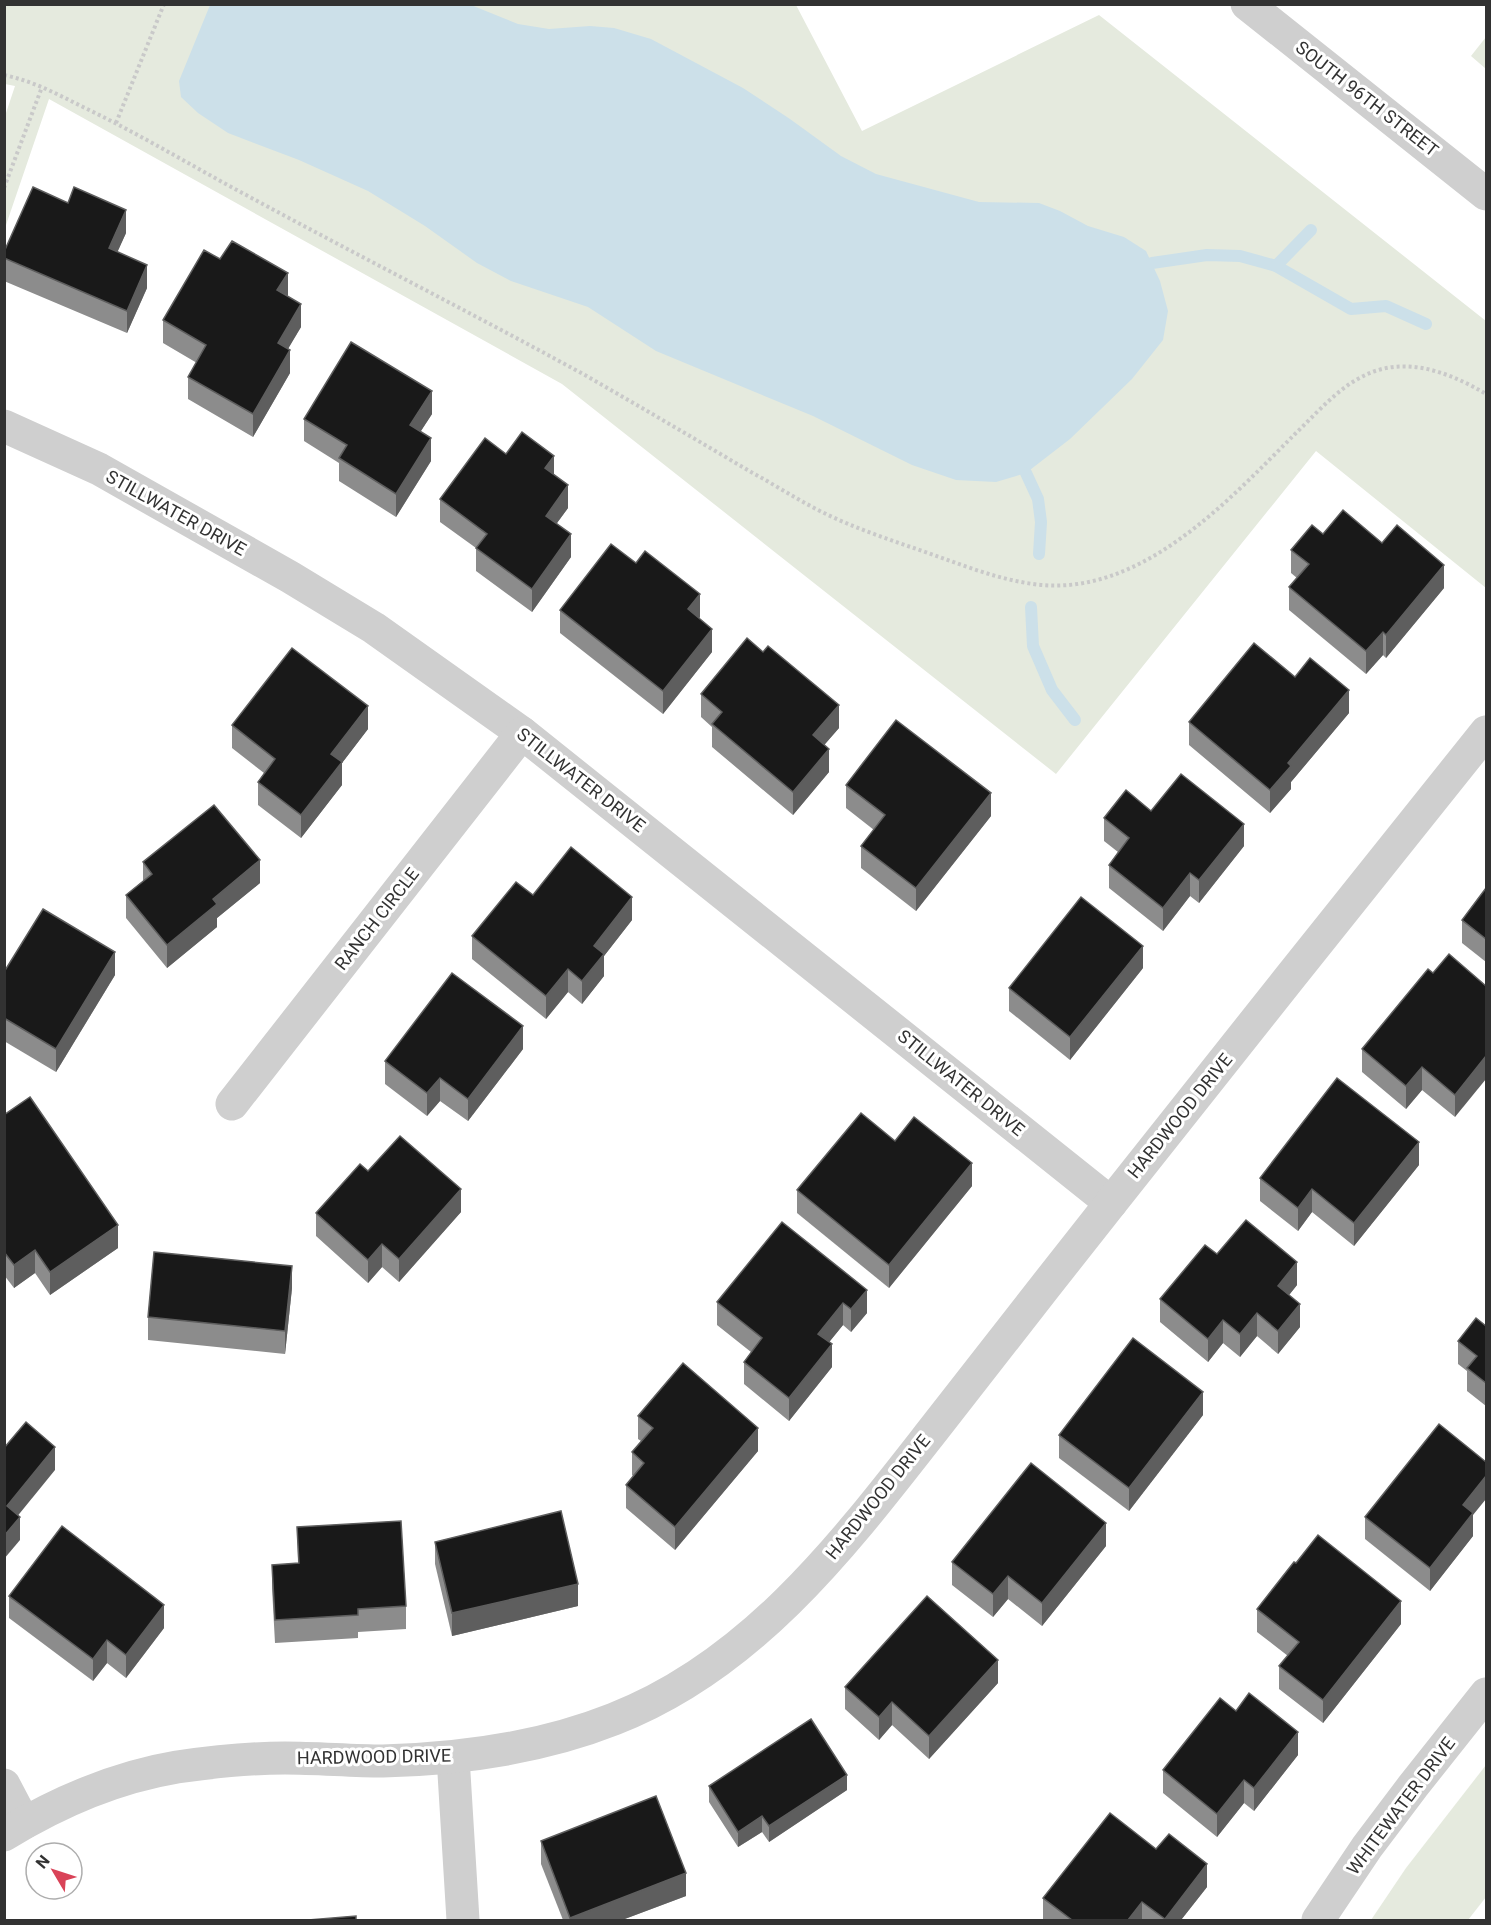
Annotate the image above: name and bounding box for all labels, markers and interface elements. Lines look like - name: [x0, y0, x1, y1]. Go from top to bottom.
- street label: SOUTH 96TH STREET: [1292, 36, 1443, 161]
- street label: STILLWATER DRIVE: [103, 465, 250, 560]
- street label: STILLWATER DRIVE: [513, 723, 650, 836]
- street label: RANCH CIRCLE: [330, 863, 423, 974]
- street label: STILLWATER DRIVE: [894, 1025, 1029, 1140]
- street label: HARDWOOD DRIVE: [1123, 1049, 1236, 1182]
- street label: HARDWOOD DRIVE: [821, 1430, 934, 1563]
- street label: WHITEWATER DRIVE: [1342, 1733, 1459, 1879]
- street label: HARDWOOD DRIVE: [297, 1745, 451, 1768]
- north arrow: [24, 1841, 84, 1901]
- text: N: [32, 1852, 54, 1872]

